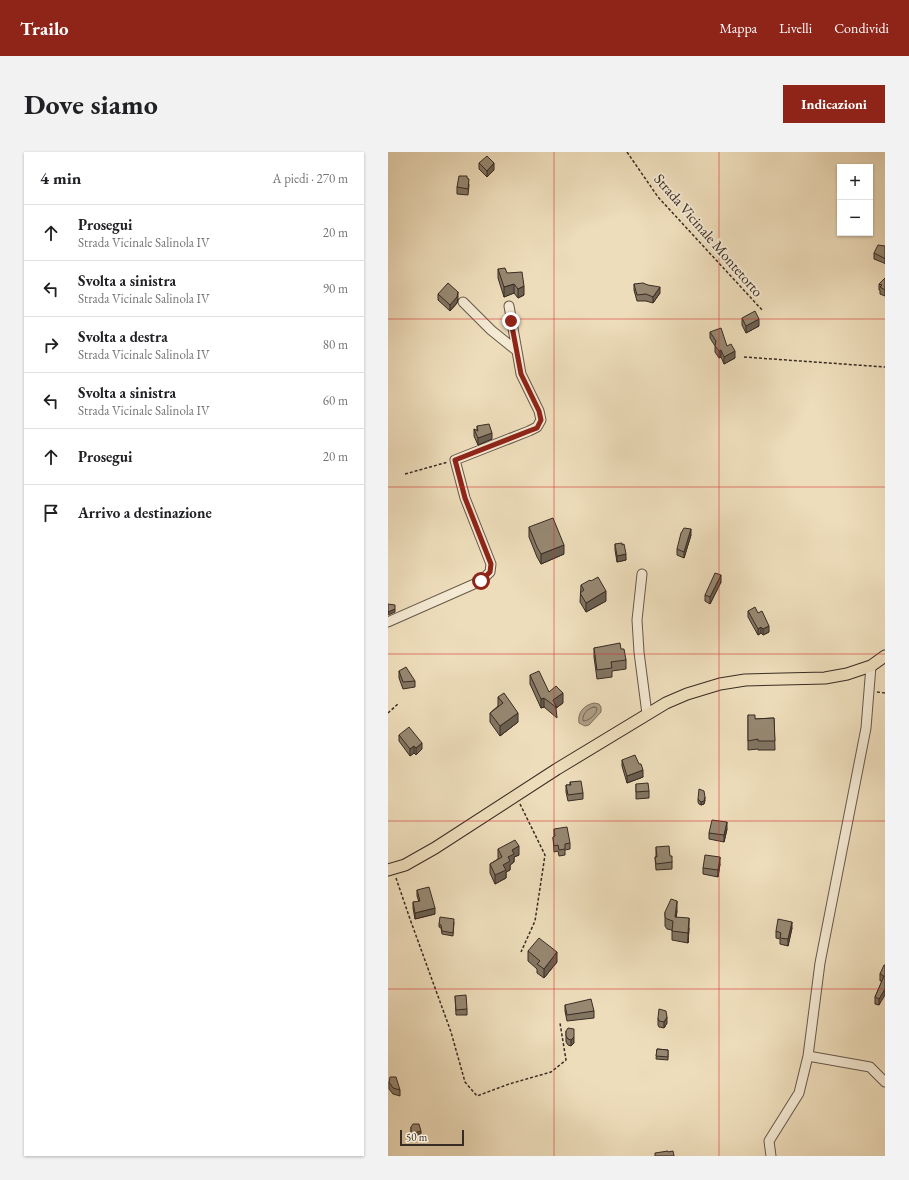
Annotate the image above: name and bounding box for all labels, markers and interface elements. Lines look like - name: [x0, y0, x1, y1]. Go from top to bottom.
- text: Trailo: [20, 16, 69, 41]
- text: Mappa: [719, 19, 757, 37]
- text: Livelli: [779, 19, 812, 37]
- text: Condividi: [834, 19, 889, 37]
- button: Indicazioni: [783, 85, 885, 123]
- text: Dove siamo: [24, 86, 158, 122]
- map controls: [837, 164, 873, 236]
- button: +: [837, 164, 873, 200]
- text: 4 min: [40, 167, 81, 189]
- street label: Strada Vicinale Montetorto: [650, 169, 768, 301]
- text: A piedi · 270 m: [273, 170, 348, 187]
- button: −: [837, 200, 873, 236]
- text: Prosegui: [78, 215, 133, 234]
- icon: ahead: [40, 222, 62, 244]
- text: 20 m: [323, 224, 348, 241]
- text: Strada Vicinale Salinola IV: [78, 234, 210, 251]
- text: Svolta a sinistra: [78, 271, 176, 290]
- icon: left: [40, 278, 62, 300]
- text: 90 m: [323, 280, 348, 297]
- text: Strada Vicinale Salinola IV: [78, 290, 210, 307]
- route end: [502, 312, 520, 330]
- text: Svolta a destra: [78, 327, 168, 346]
- icon: right: [40, 334, 62, 356]
- text: 80 m: [323, 336, 348, 353]
- text: Strada Vicinale Salinola IV: [78, 346, 210, 363]
- text: Svolta a sinistra: [78, 383, 176, 402]
- icon: left: [40, 390, 62, 412]
- text: 60 m: [323, 392, 348, 409]
- text: Strada Vicinale Salinola IV: [78, 402, 210, 419]
- icon: ahead: [40, 446, 62, 468]
- text: Prosegui: [78, 447, 133, 466]
- text: 20 m: [323, 448, 348, 465]
- icon: arrive: [40, 502, 62, 524]
- text: Arrivo a destinazione: [78, 503, 212, 522]
- route start: [472, 572, 490, 590]
- scale bar: [400, 1128, 464, 1147]
- text: 50 m: [406, 1130, 427, 1144]

